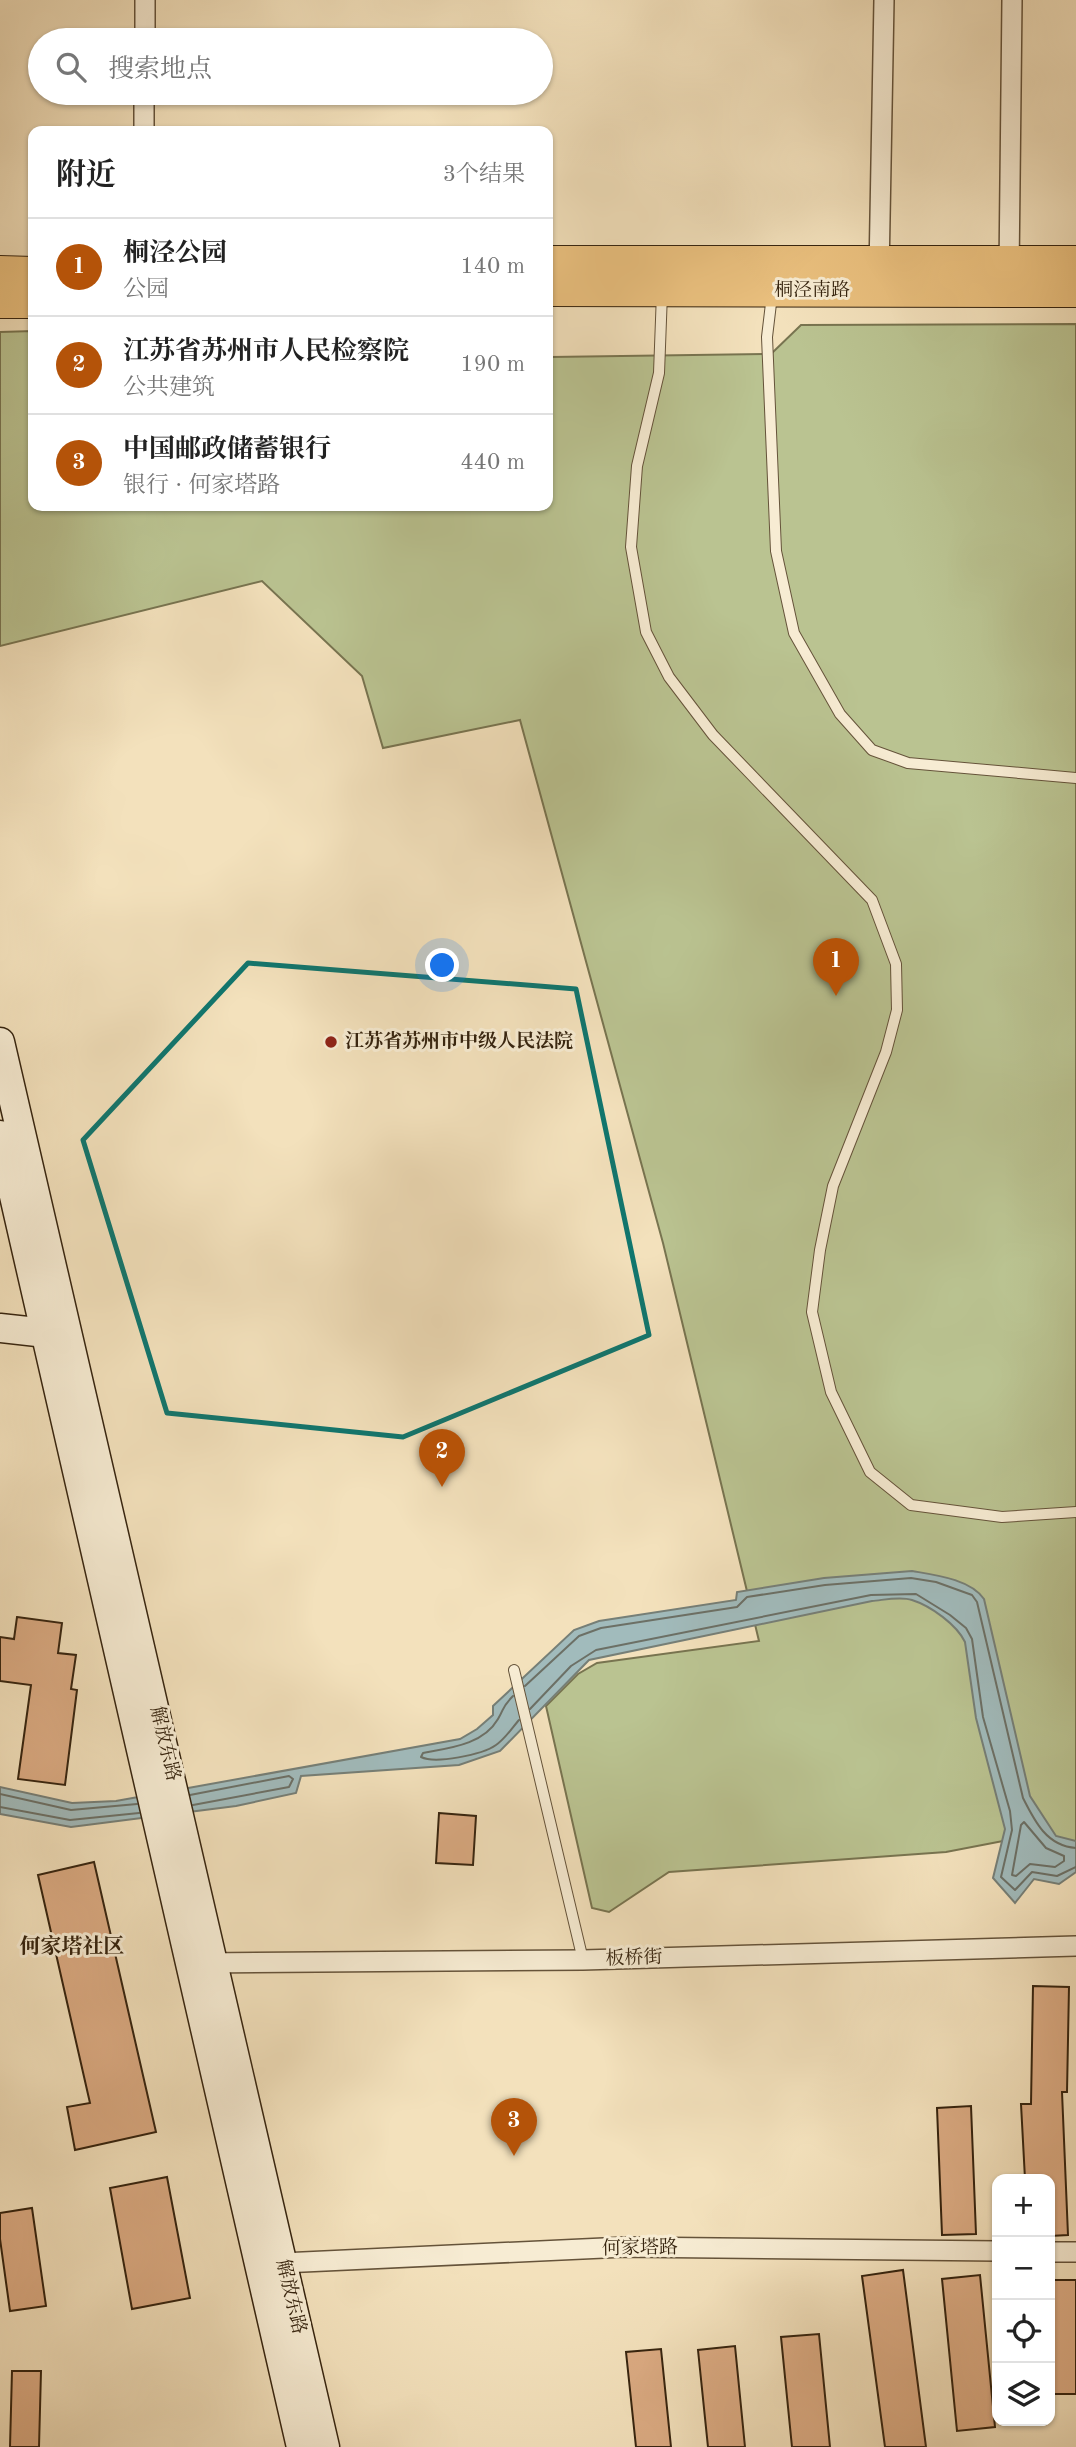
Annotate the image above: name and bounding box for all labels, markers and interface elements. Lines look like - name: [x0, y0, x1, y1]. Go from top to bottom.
- search box: [28, 28, 553, 105]
- icon: search: [52, 48, 90, 86]
- text: 搜索地点: [108, 57, 212, 83]
- text: 附近: [56, 161, 116, 191]
- text: 3个结果: [443, 163, 525, 186]
- text: 桐泾公园: [123, 241, 227, 267]
- text: 1: [72, 255, 86, 278]
- text: 140 m: [460, 255, 525, 278]
- text: 公园: [123, 278, 169, 301]
- street label: 桐泾南路: [774, 279, 850, 301]
- text: 江苏省苏州市人民检察院: [123, 339, 409, 365]
- text: 2: [72, 353, 86, 376]
- text: 190 m: [460, 353, 525, 376]
- text: 公共建筑: [123, 376, 215, 399]
- text: 中国邮政储蓄银行: [123, 437, 331, 463]
- text: 3: [72, 451, 86, 474]
- text: 440 m: [460, 451, 525, 474]
- text: 银行 · 何家塔路: [123, 474, 280, 497]
- pin: 1: [813, 938, 859, 996]
- your location: [425, 948, 459, 982]
- place label: 江苏省苏州市中级人民法院: [345, 1030, 573, 1052]
- marker: 江苏省苏州市中级人民法院: [323, 1034, 339, 1050]
- pin: 2: [419, 1429, 465, 1487]
- street label: 解放东路: [146, 1704, 184, 1783]
- district label: 何家塔社区: [20, 1934, 125, 1958]
- street label: 板桥街: [605, 1946, 663, 1969]
- pin: 3: [491, 2098, 537, 2156]
- map controls: [992, 2174, 1055, 2426]
- button: +: [992, 2174, 1055, 2237]
- street label: 何家塔路: [602, 2237, 678, 2259]
- button: −: [992, 2237, 1055, 2300]
- street label: 解放东路: [272, 2257, 310, 2336]
- button: locate: [992, 2300, 1055, 2363]
- button: layers: [992, 2363, 1055, 2426]

